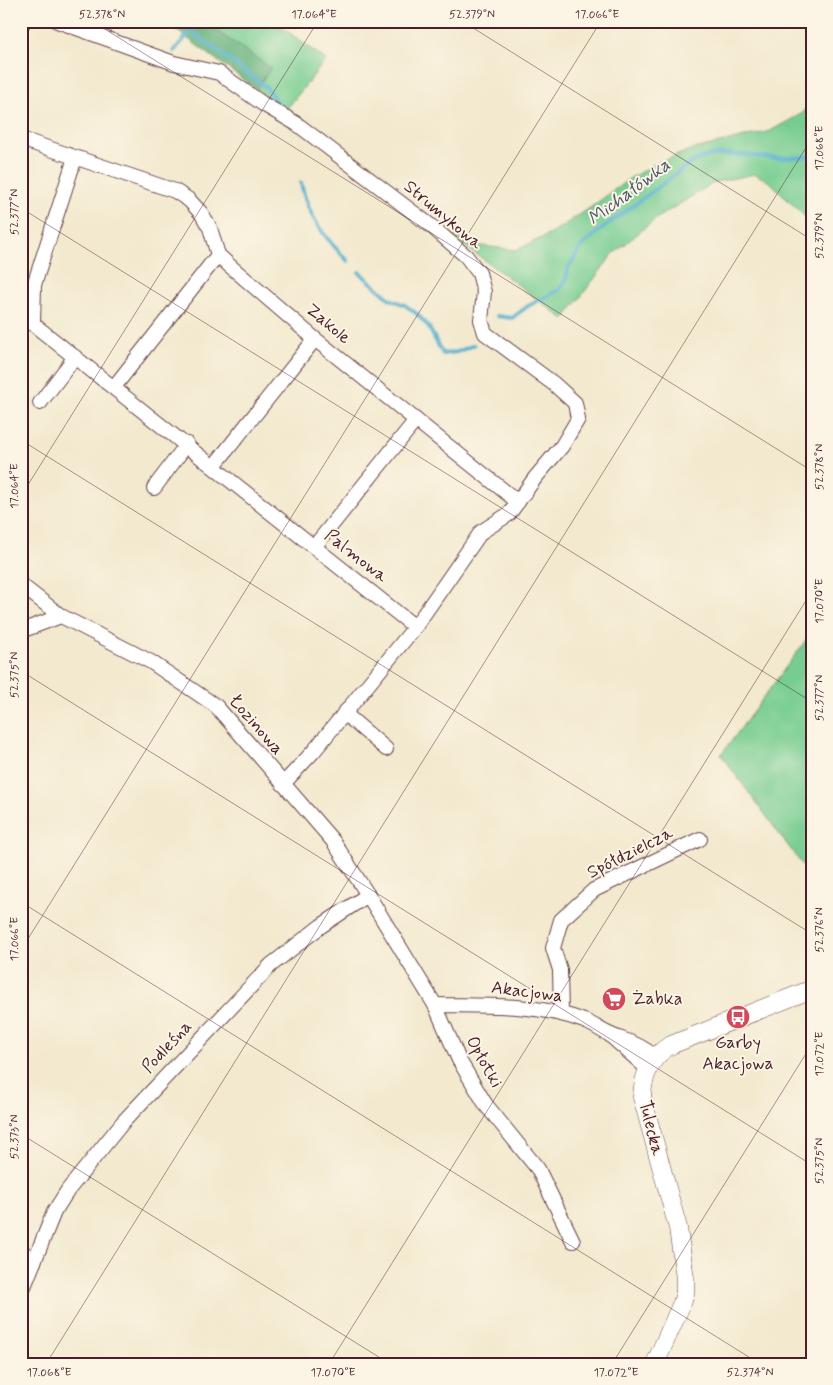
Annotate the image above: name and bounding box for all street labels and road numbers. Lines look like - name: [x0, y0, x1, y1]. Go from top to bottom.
- street label: Strumykowa: [399, 175, 488, 255]
- street label: Zakole: [300, 298, 356, 350]
- street label: Palmowa: [319, 524, 393, 588]
- street label: Łozinowa: [223, 690, 289, 760]
- street label: Spółdzielcza: [583, 821, 677, 885]
- street label: Akacjowa: [490, 976, 564, 1008]
- street label: Podleśna: [136, 1015, 198, 1079]
- street label: Opłotki: [460, 1032, 508, 1092]
- street label: Tulecka: [633, 1098, 669, 1158]

